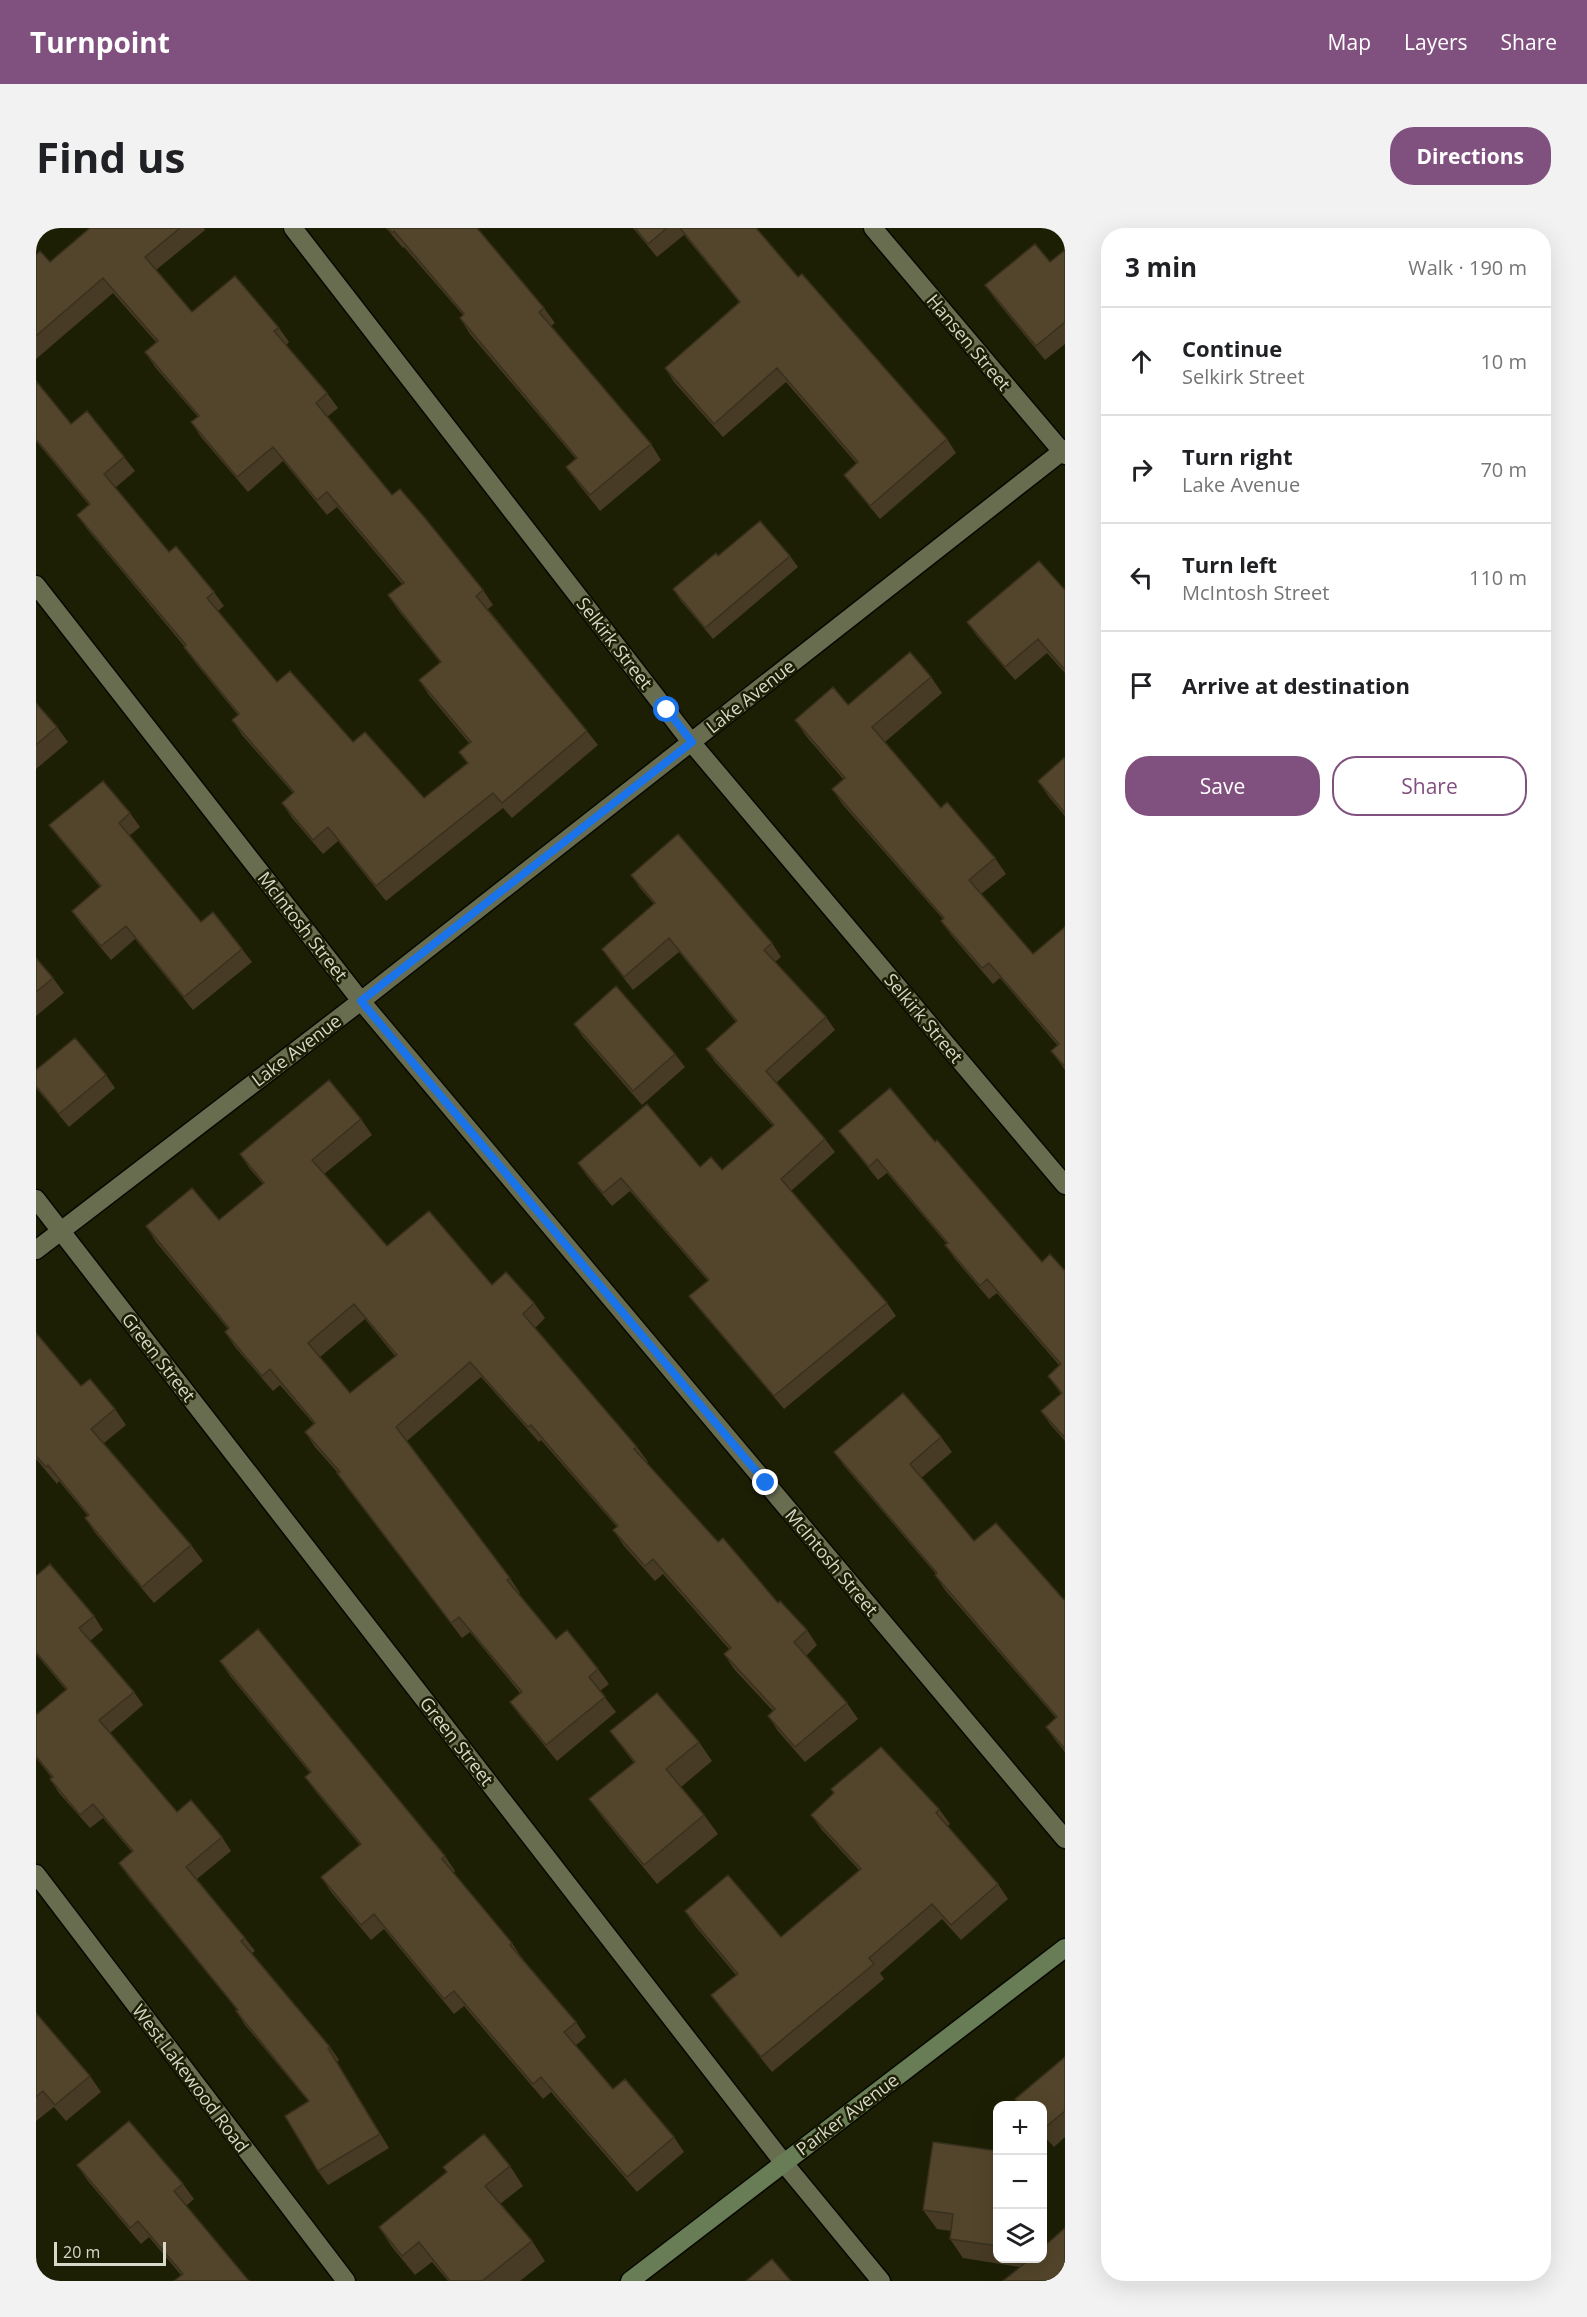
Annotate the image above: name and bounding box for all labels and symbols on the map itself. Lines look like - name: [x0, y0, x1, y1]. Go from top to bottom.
- street label: Hansen Street: [922, 289, 1016, 395]
- street label: Selkirk Street: [572, 592, 658, 694]
- street label: Lake Avenue: [701, 654, 799, 738]
- route start: [653, 696, 679, 722]
- street label: McIntosh Street: [253, 866, 353, 986]
- street label: Selkirk Street: [879, 968, 969, 1068]
- street label: Lake Avenue: [246, 1008, 346, 1092]
- street label: Green Street: [117, 1308, 201, 1406]
- route end: [752, 1469, 778, 1495]
- street label: McIntosh Street: [780, 1503, 884, 1621]
- street label: Green Street: [415, 1692, 499, 1790]
- street label: West Lakewood Road: [127, 1999, 255, 2157]
- street label: Parker Avenue: [791, 2068, 903, 2160]
- scale bar: [54, 2239, 166, 2266]

